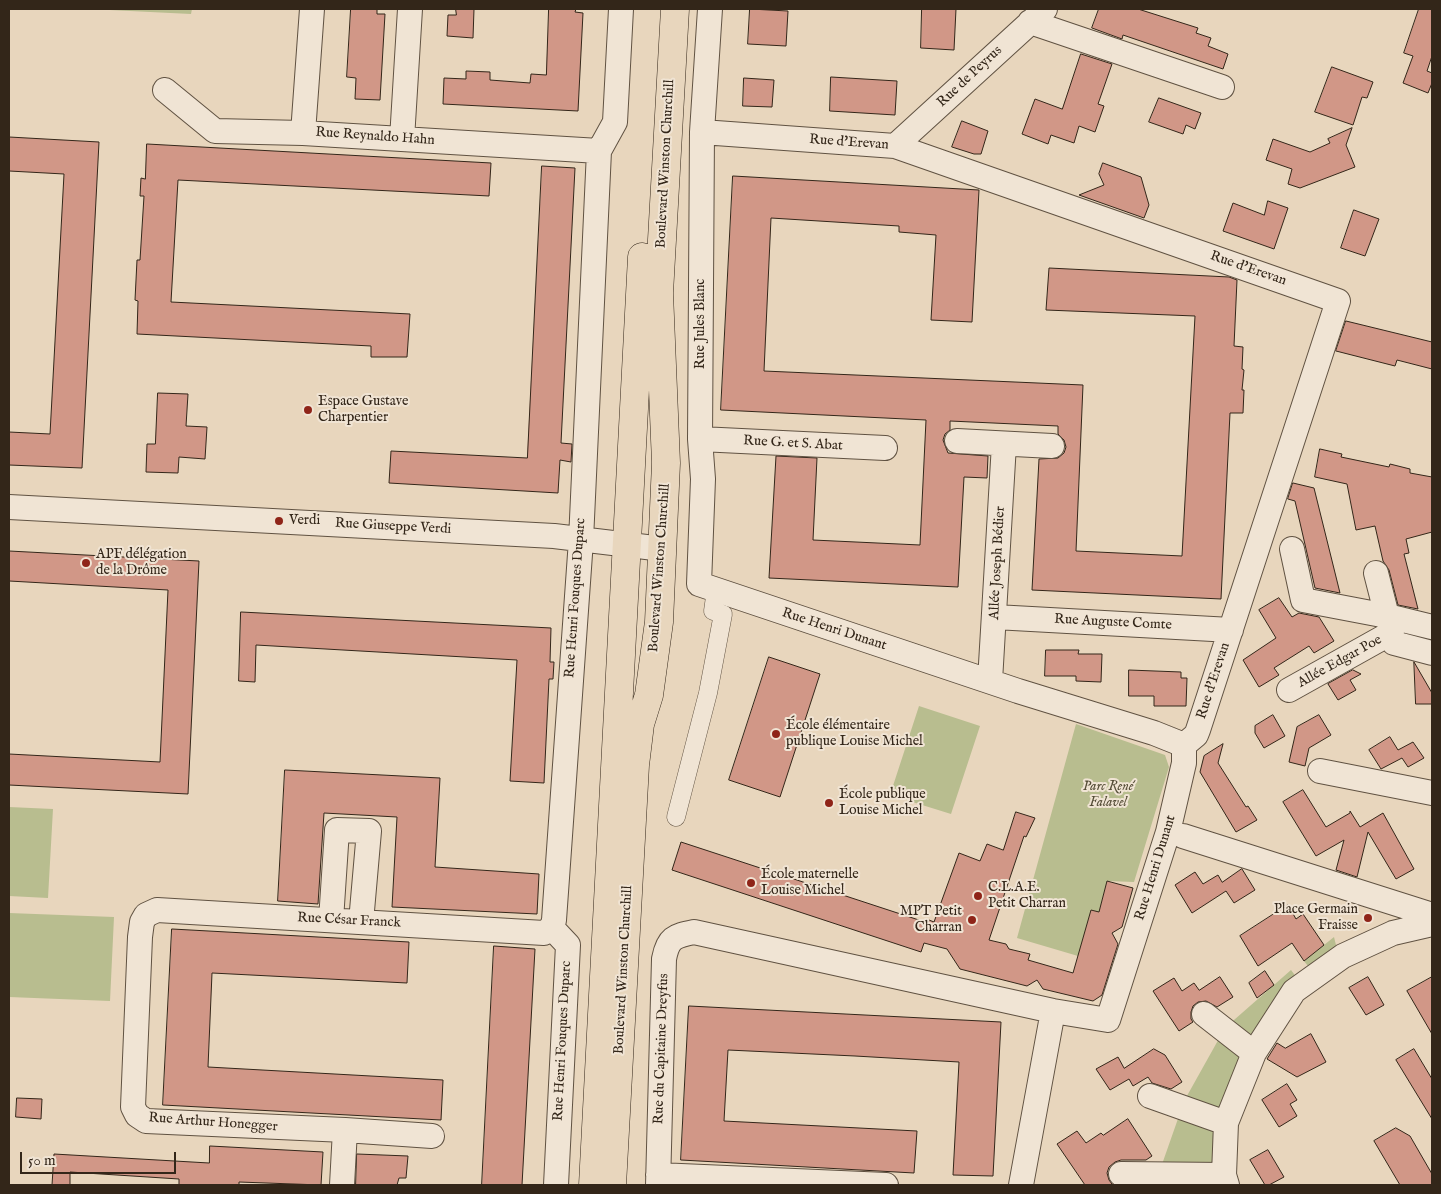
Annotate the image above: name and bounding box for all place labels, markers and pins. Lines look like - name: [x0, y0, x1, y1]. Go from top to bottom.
- place label: Espace Gustave Charpentier: [318, 394, 408, 427]
- marker: Espace Gustave Charpentier: [302, 404, 314, 416]
- place label: Verdi: [289, 513, 320, 529]
- marker: Verdi: [273, 515, 285, 527]
- place label: APF délégation de la Drôme: [96, 547, 187, 580]
- marker: APF délégation de la Drôme: [80, 557, 92, 569]
- place label: École élémentaire publique Louise Michel: [786, 718, 923, 750]
- marker: École élémentaire publique Louise Michel: [770, 728, 782, 740]
- place label: École publique Louise Michel: [839, 787, 926, 820]
- marker: École publique Louise Michel: [823, 797, 835, 809]
- place label: École maternelle Louise Michel: [761, 867, 859, 900]
- marker: École maternelle Louise Michel: [745, 877, 757, 889]
- place label: C.L.A.E. Petit Charran: [988, 880, 1066, 912]
- marker: C.L.A.E. Petit Charran: [972, 890, 984, 902]
- place label: Place Germain Fraisse: [1274, 902, 1358, 934]
- place label: MPT Petit Charran: [900, 904, 962, 936]
- marker: Place Germain Fraisse: [1362, 912, 1374, 924]
- marker: MPT Petit Charran: [966, 914, 978, 926]

